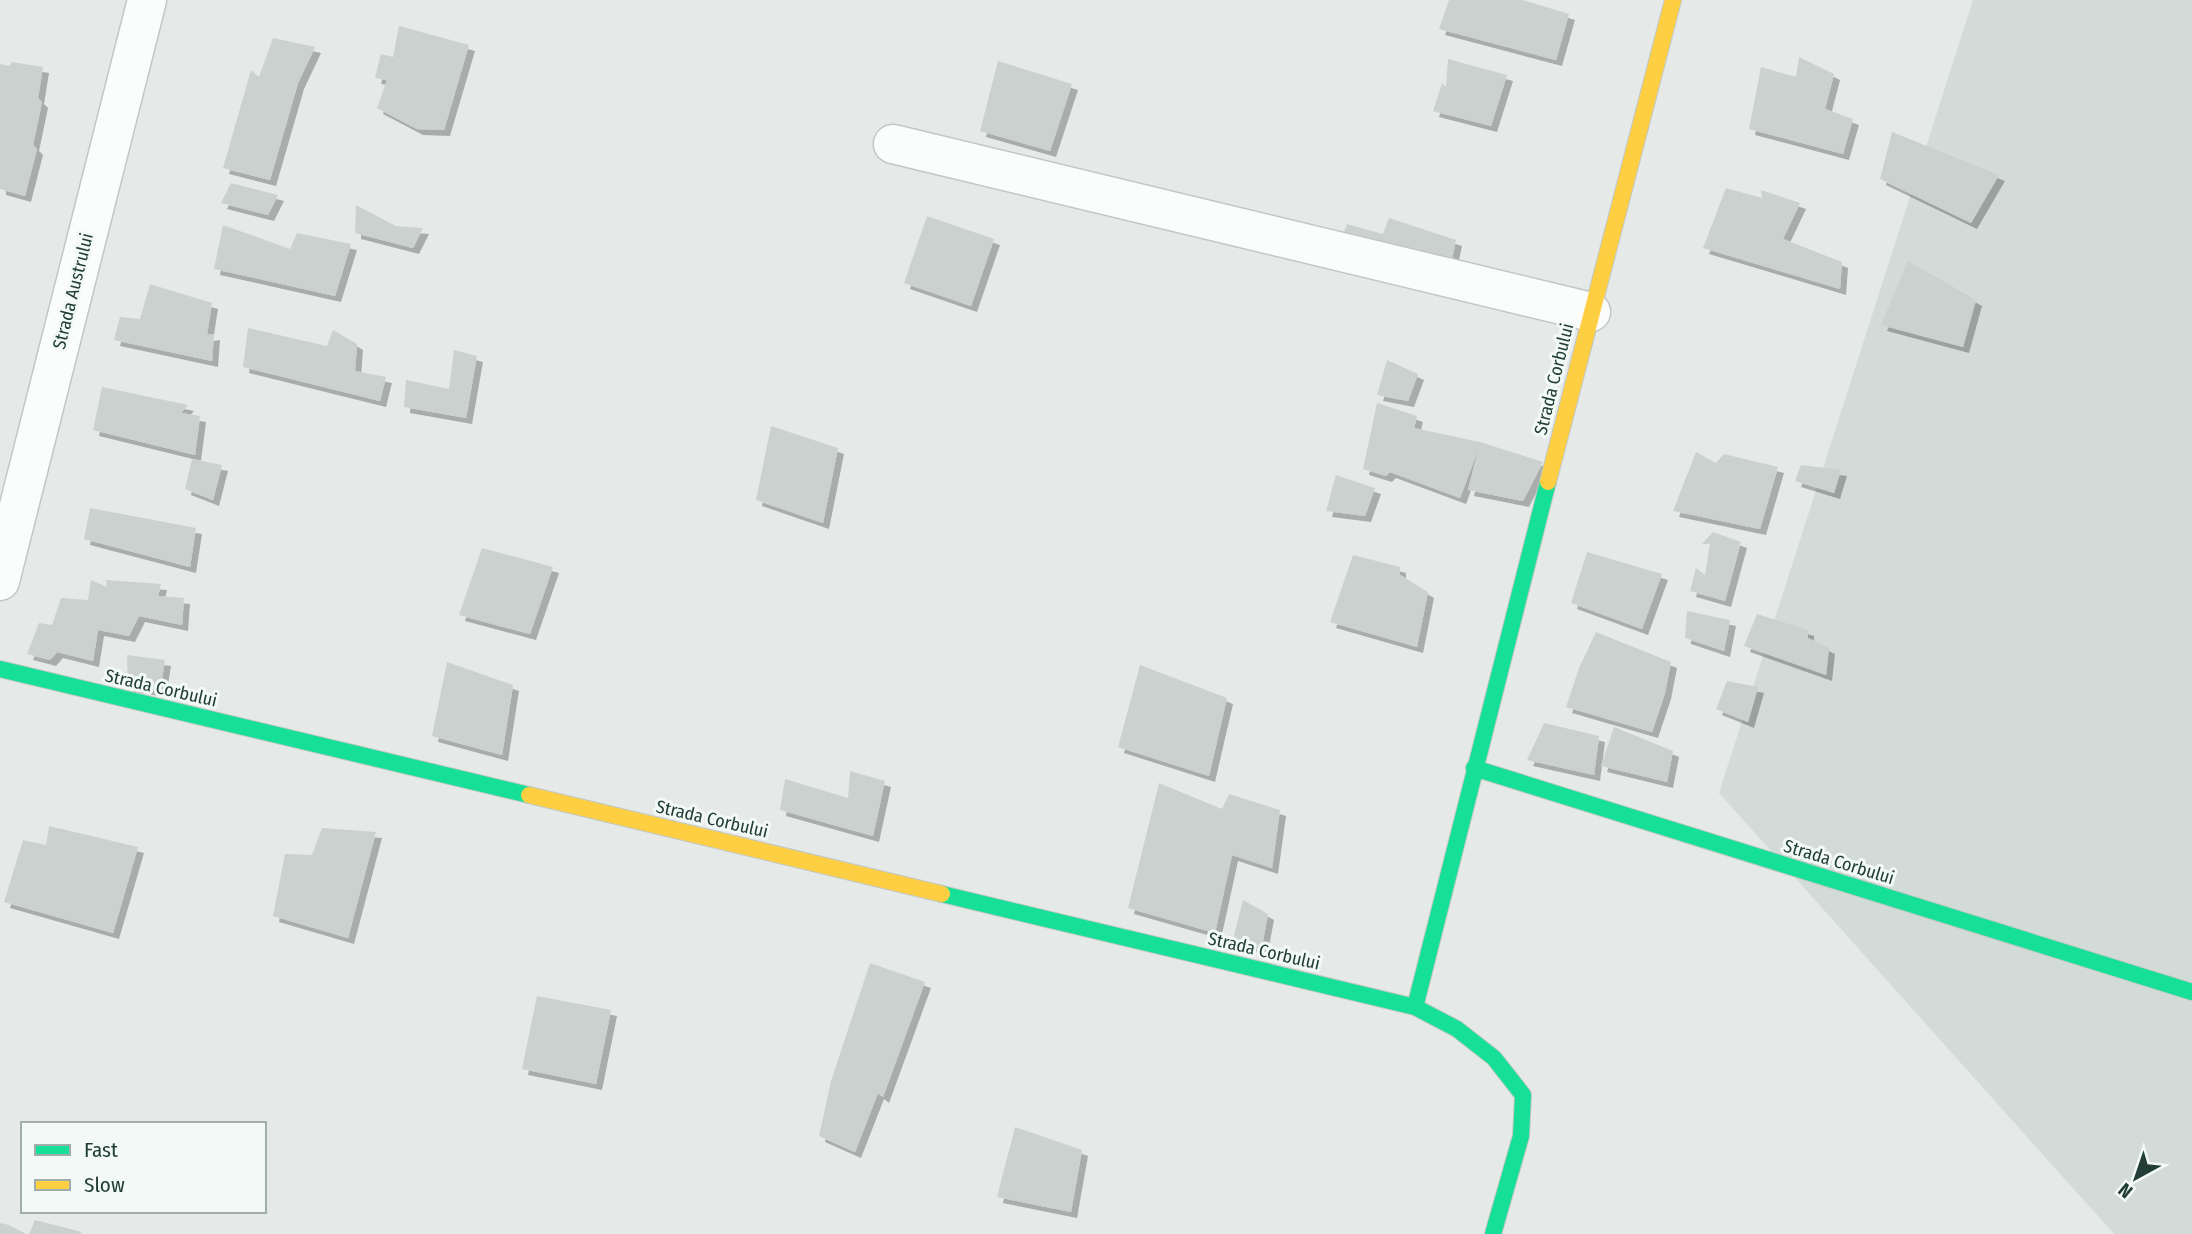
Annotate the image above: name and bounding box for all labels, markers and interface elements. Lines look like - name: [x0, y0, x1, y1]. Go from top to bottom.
- street label: Strada Austrului: [48, 231, 98, 351]
- street label: Strada Corbului: [1530, 321, 1578, 437]
- street label: Strada Corbului: [103, 664, 219, 712]
- street label: Strada Corbului: [654, 795, 770, 843]
- street label: Strada Corbului: [1781, 835, 1897, 889]
- street label: Strada Corbului: [1206, 927, 1322, 975]
- legend: [21, 1122, 266, 1213]
- text: Fast: [84, 1137, 118, 1163]
- north arrow: [2101, 1143, 2171, 1213]
- text: Slow: [84, 1172, 125, 1198]
- text: N: [2114, 1178, 2137, 1203]

